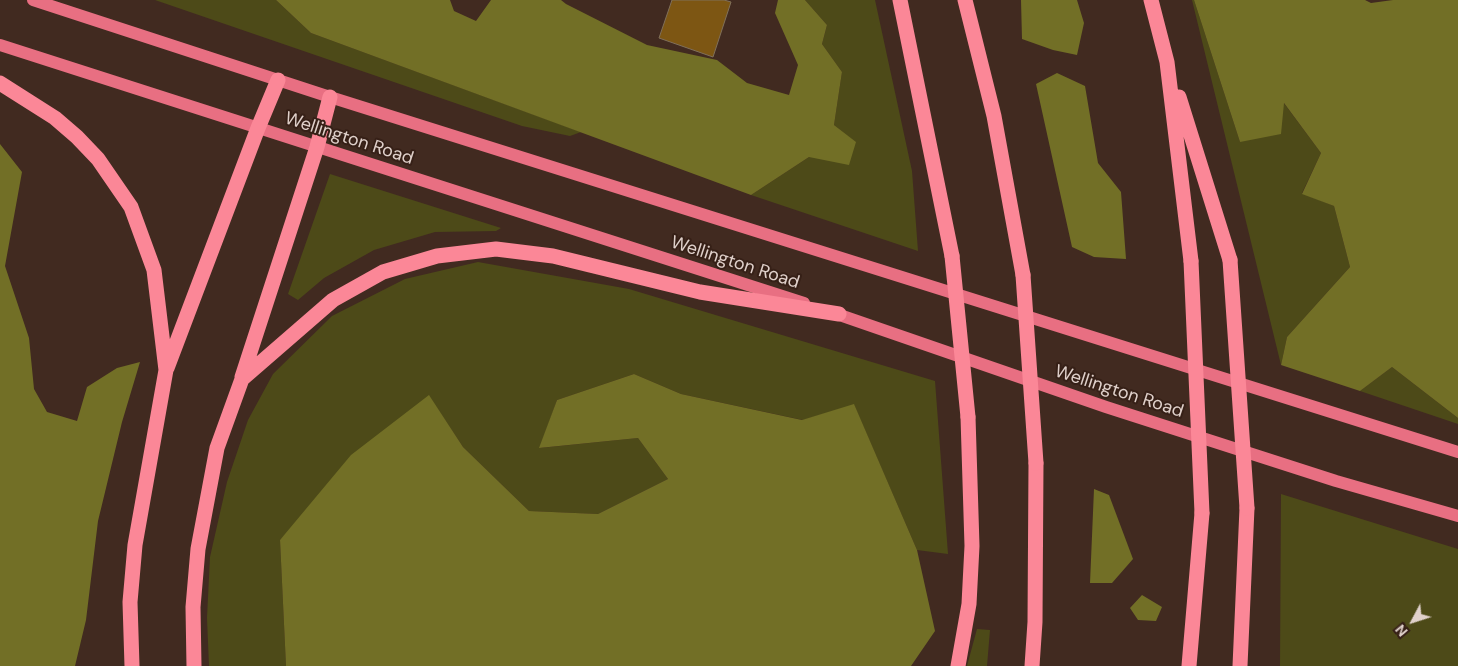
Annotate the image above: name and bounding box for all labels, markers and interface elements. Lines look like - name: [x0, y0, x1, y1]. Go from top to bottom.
- street label: Wellington Road: [282, 108, 416, 170]
- street label: Wellington Road: [668, 232, 802, 294]
- street label: Wellington Road: [1052, 361, 1186, 423]
- north arrow: [1388, 596, 1438, 646]
- text: N: [1391, 621, 1412, 640]

